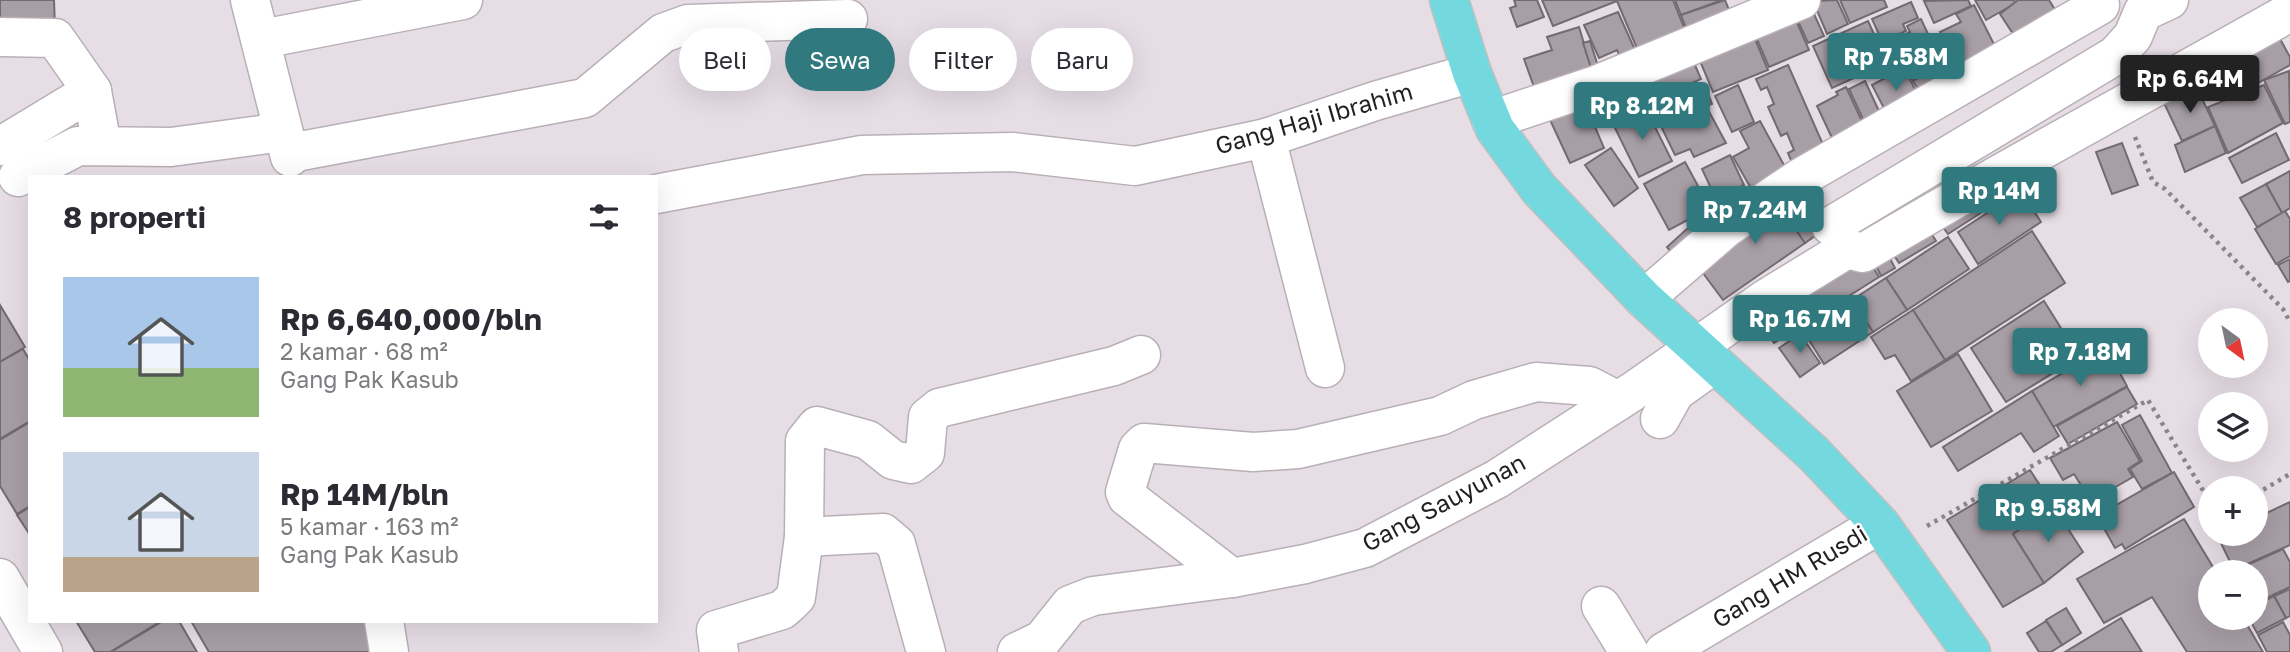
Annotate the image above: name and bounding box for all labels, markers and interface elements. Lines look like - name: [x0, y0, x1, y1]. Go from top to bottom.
- chip: Beli: [679, 28, 771, 91]
- chip: Sewa: [785, 28, 895, 91]
- chip: Filter: [909, 28, 1017, 91]
- chip: Baru: [1031, 28, 1133, 91]
- pin: Rp 7.58M: [1824, 34, 1968, 93]
- text: Rp 7.58M: [1844, 42, 1949, 70]
- pin: Rp 6.64M: [2118, 55, 2262, 115]
- text: Rp 6.64M: [2136, 64, 2244, 92]
- street label: Gang Haji Ibrahim: [1212, 75, 1416, 160]
- pin: Rp 8.12M: [1570, 82, 1714, 142]
- text: Rp 8.12M: [1590, 91, 1694, 119]
- pin: Rp 14M: [1942, 168, 2056, 227]
- text: Rp 14M: [1958, 176, 2040, 204]
- pin: Rp 7.24M: [1683, 187, 1827, 246]
- text: Rp 7.24M: [1703, 195, 1807, 223]
- icon: filters: [585, 198, 623, 236]
- text: 8 properti: [63, 199, 206, 235]
- pin: Rp 16.7M: [1728, 296, 1872, 355]
- text: Rp 6,640,000/bln: [280, 301, 542, 337]
- text: Rp 16.7M: [1749, 304, 1851, 332]
- icon: home: [119, 305, 203, 389]
- north arrow: [2198, 308, 2268, 378]
- map controls: [2198, 308, 2268, 630]
- pin: Rp 7.18M: [2008, 328, 2152, 388]
- text: 2 kamar · 68 m²: [280, 337, 448, 365]
- text: Rp 7.18M: [2029, 337, 2131, 365]
- text: Gang Pak Kasub: [280, 365, 459, 393]
- button: layers: [2198, 392, 2268, 462]
- street label: Gang Sauyunan: [1357, 447, 1530, 557]
- text: Rp 14M/bln: [280, 476, 449, 512]
- button: +: [2198, 476, 2268, 546]
- icon: home: [119, 480, 203, 564]
- pin: Rp 9.58M: [1976, 484, 2120, 544]
- text: Rp 9.58M: [1994, 493, 2102, 521]
- text: 5 kamar · 163 m²: [280, 512, 458, 540]
- street label: Gang HM Rusdi: [1707, 518, 1872, 633]
- text: Gang Pak Kasub: [280, 540, 459, 568]
- button: −: [2198, 560, 2268, 630]

